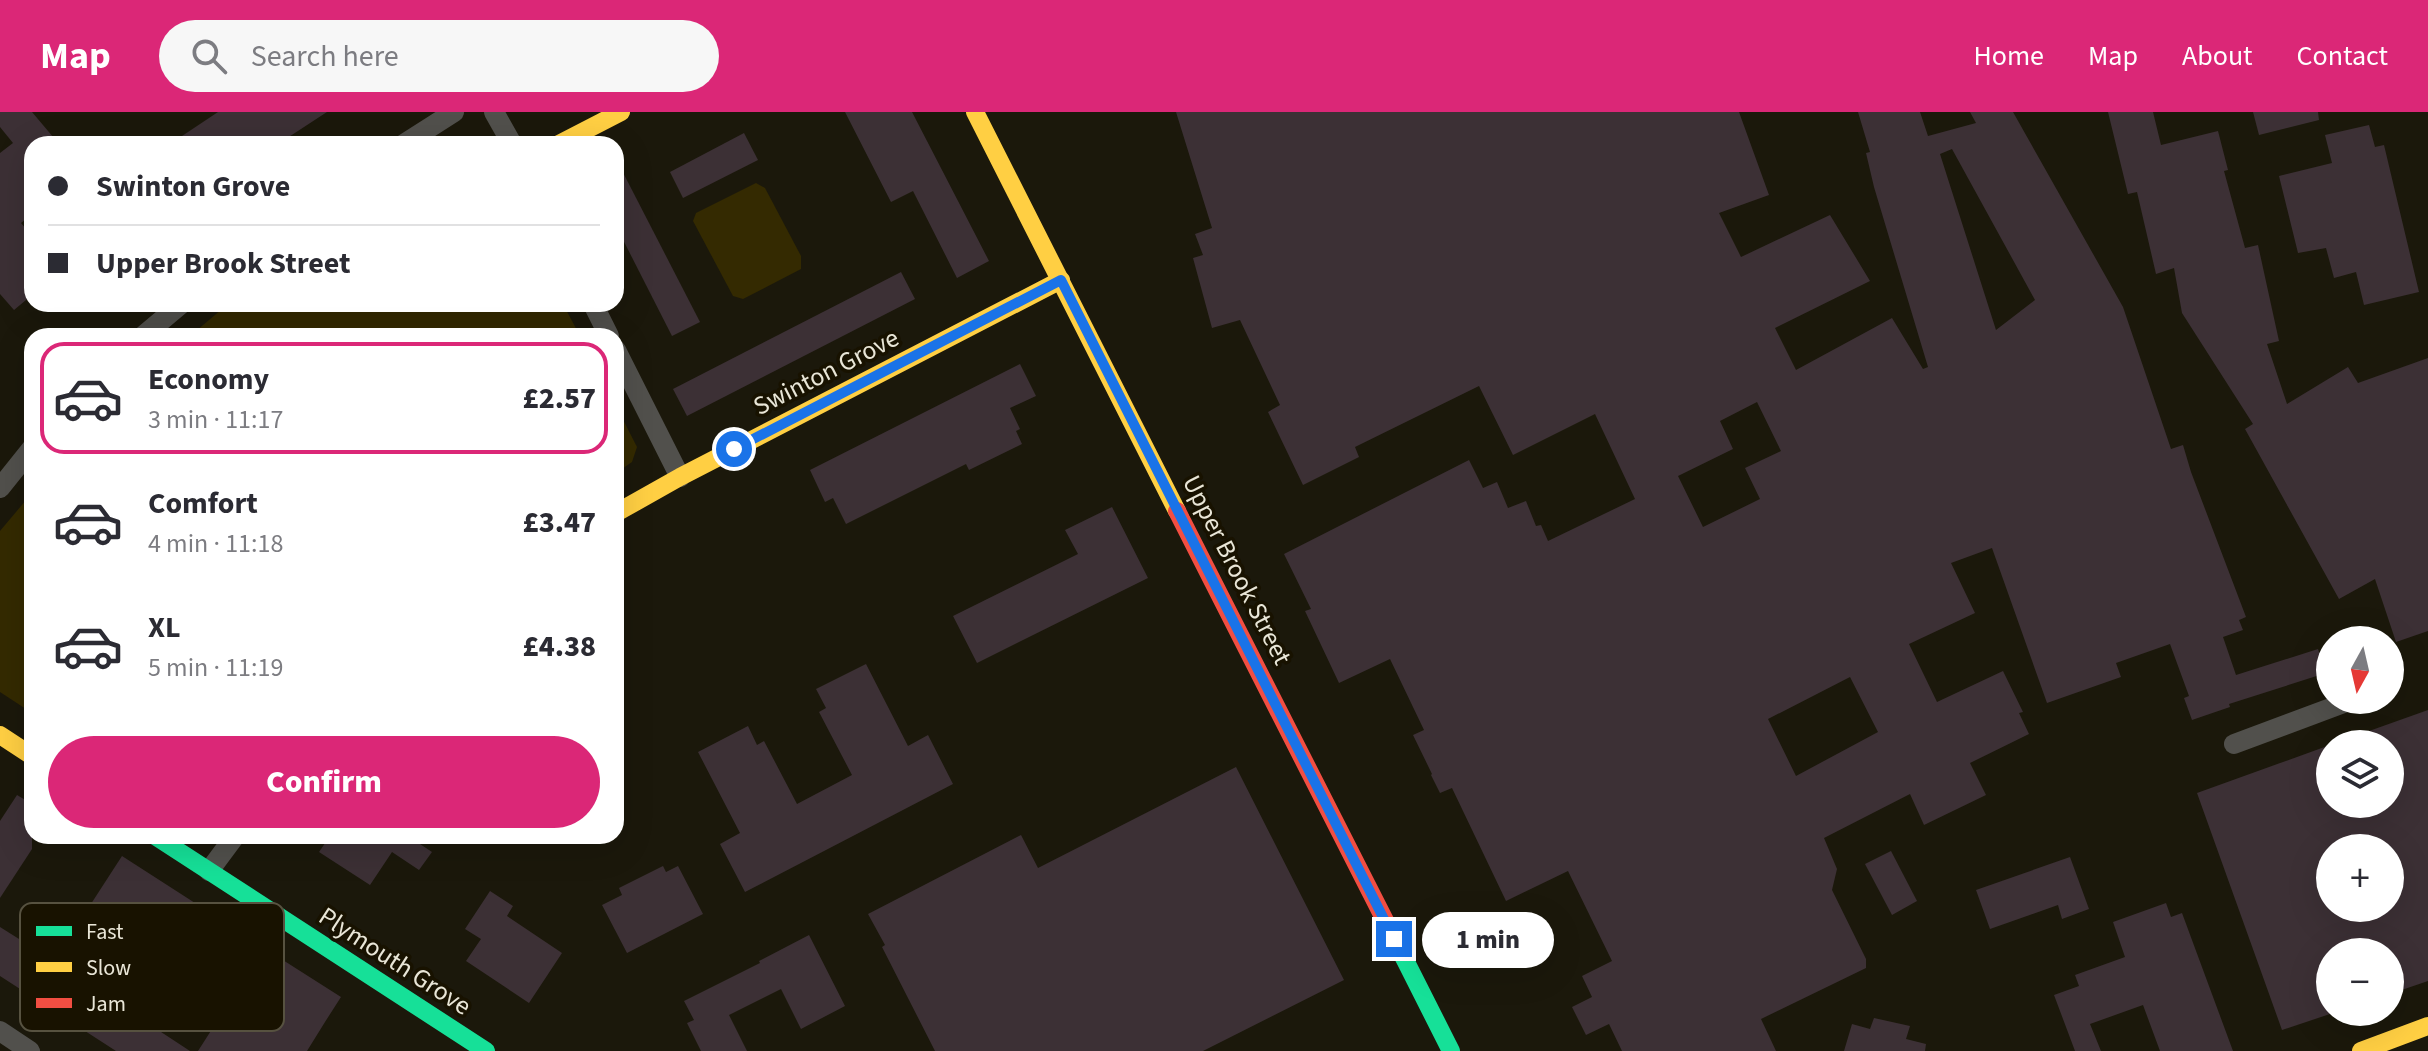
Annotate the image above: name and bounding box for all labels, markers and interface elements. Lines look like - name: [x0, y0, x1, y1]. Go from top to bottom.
- search box: [159, 20, 719, 92]
- text: Map: [40, 29, 111, 83]
- icon: search: [187, 34, 231, 78]
- text: Search here: [251, 35, 399, 78]
- text: Home: [1973, 36, 2044, 76]
- text: Map: [2088, 36, 2138, 76]
- text: About: [2182, 36, 2253, 76]
- text: Contact: [2297, 36, 2388, 76]
- text: Swinton Grove: [96, 165, 290, 208]
- text: Upper Brook Street: [96, 242, 351, 285]
- street label: Swinton Grove: [747, 319, 905, 425]
- text: Economy: [148, 358, 269, 401]
- icon: car: [52, 362, 124, 434]
- text: £2.57: [523, 377, 596, 420]
- text: 3 min · 11:17: [148, 401, 283, 438]
- route start: [716, 431, 752, 467]
- street label: Upper Brook Street: [1173, 469, 1301, 671]
- text: Comfort: [148, 482, 258, 525]
- icon: car: [52, 486, 124, 558]
- text: £3.47: [523, 501, 596, 544]
- text: 4 min · 11:18: [148, 525, 283, 562]
- text: XL: [148, 606, 181, 649]
- icon: car: [52, 610, 124, 682]
- text: £4.38: [523, 625, 596, 668]
- north arrow: [2316, 626, 2404, 714]
- map controls: [2316, 626, 2404, 1026]
- text: 5 min · 11:19: [148, 649, 283, 686]
- button: layers: [2316, 730, 2404, 818]
- button: Confirm: [48, 736, 600, 828]
- button: +: [2316, 834, 2404, 922]
- street label: Plymouth Grove: [311, 898, 479, 1024]
- legend: [20, 903, 284, 1031]
- callout: 1 min: [1422, 911, 1554, 967]
- text: Fast: [86, 916, 124, 948]
- route end: [1376, 921, 1412, 957]
- text: 1 min: [1456, 921, 1520, 958]
- button: −: [2316, 938, 2404, 1026]
- text: Slow: [86, 952, 131, 984]
- text: Jam: [86, 988, 126, 1020]

